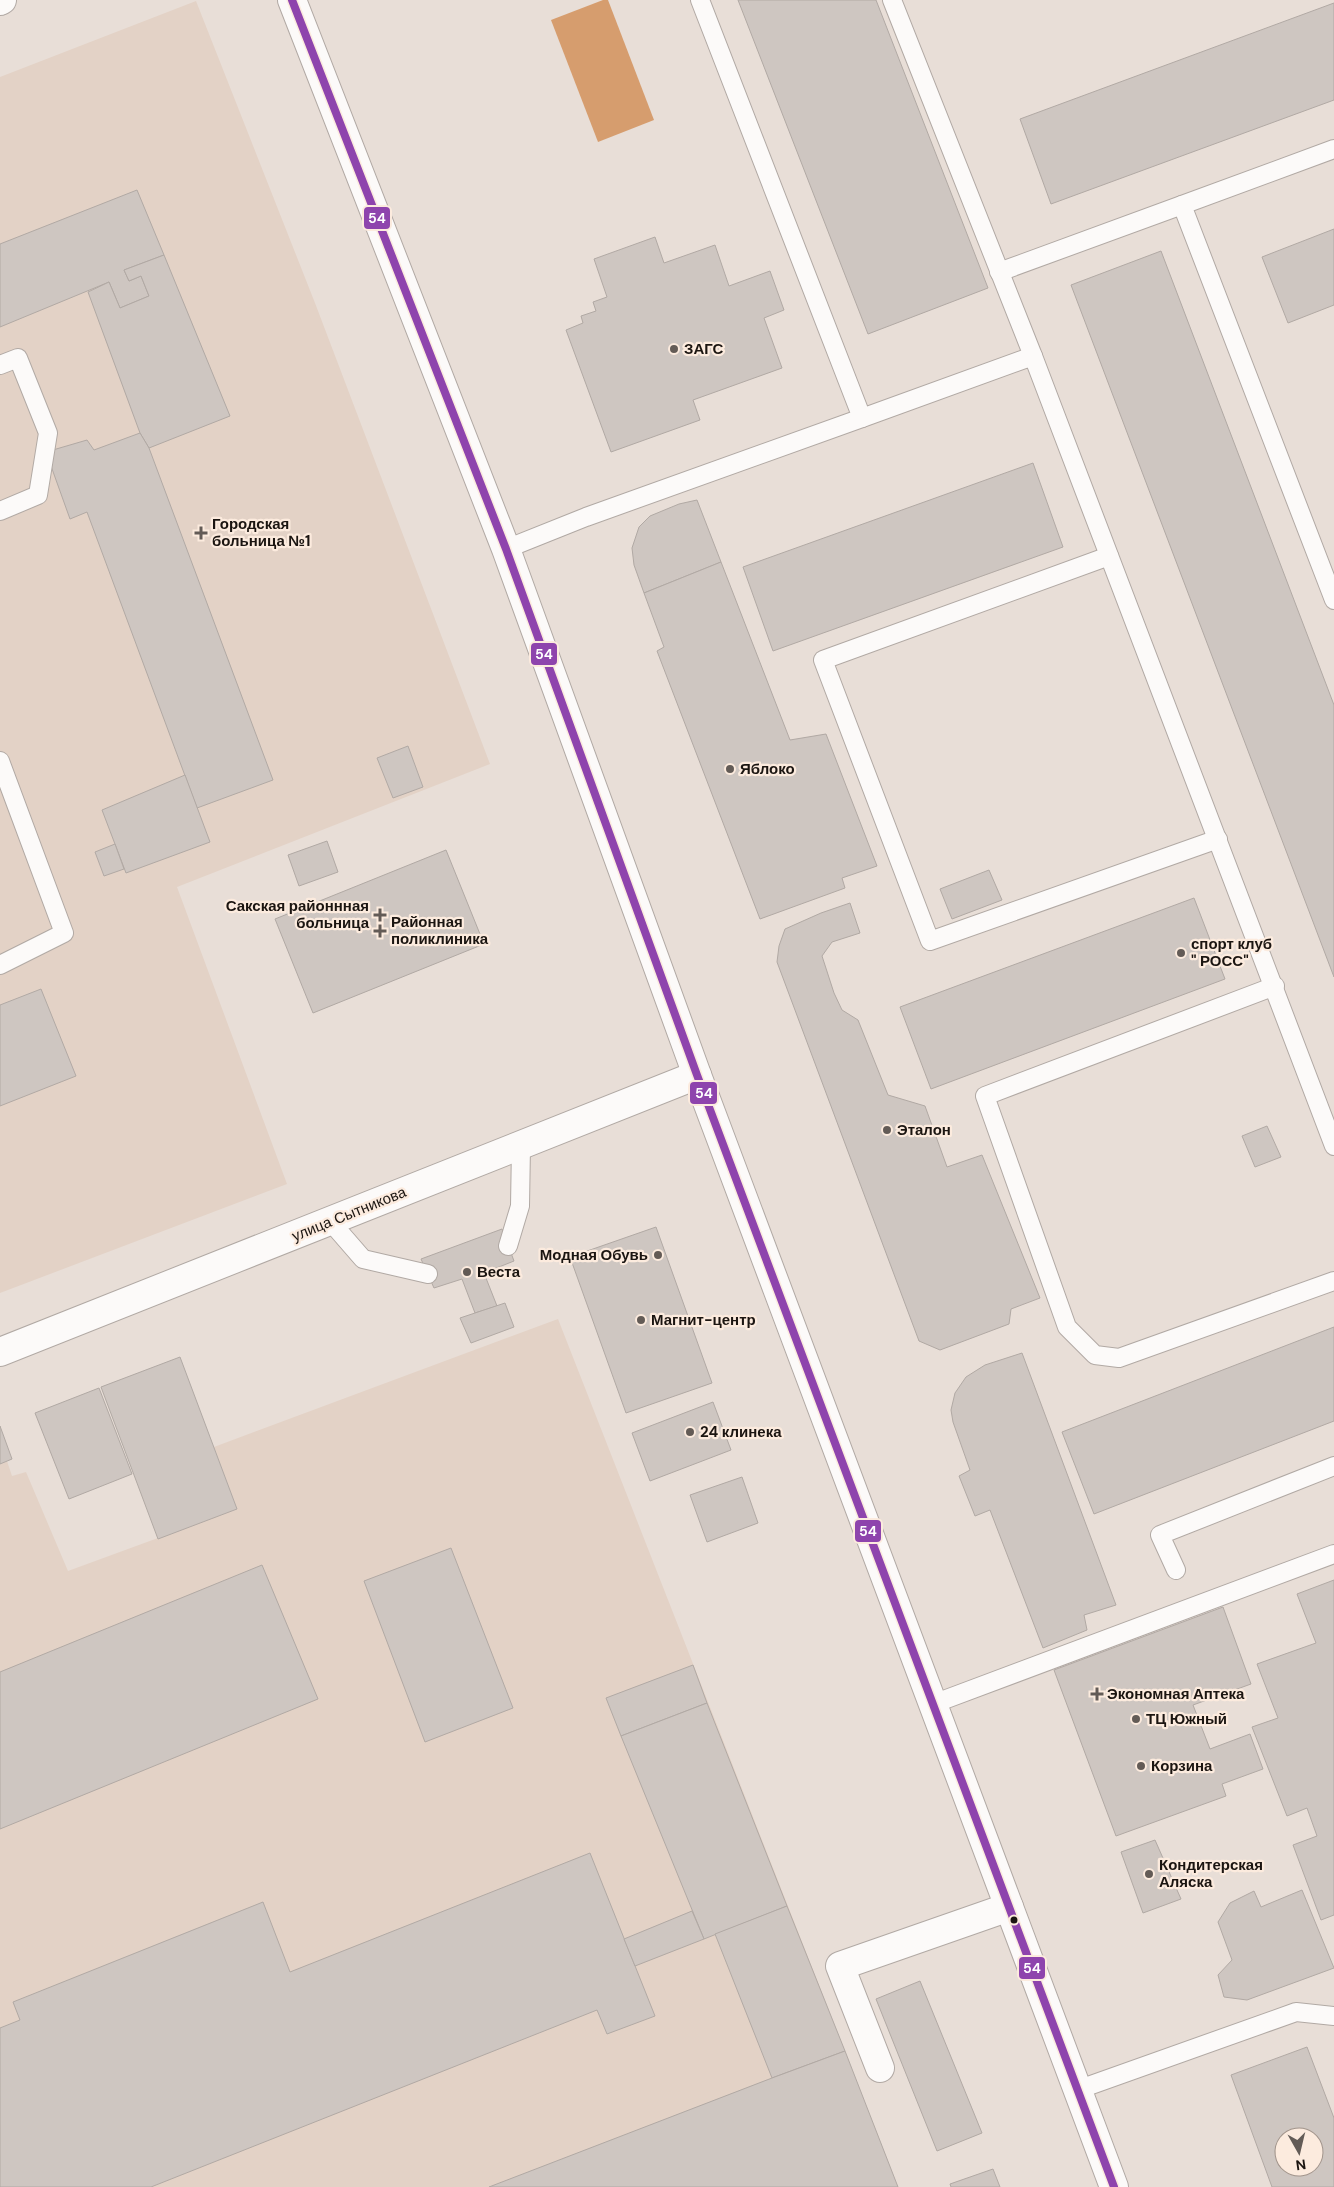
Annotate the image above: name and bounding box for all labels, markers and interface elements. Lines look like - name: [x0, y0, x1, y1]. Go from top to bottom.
- line badge: 54: [363, 206, 391, 230]
- text: 54: [368, 209, 386, 227]
- place label: ЗАГС: [684, 339, 724, 359]
- marker: ЗАГС: [668, 343, 680, 355]
- place label: Городская больница №1: [212, 514, 311, 551]
- marker: Городская больница №1: [194, 526, 208, 540]
- line badge: 54: [530, 642, 558, 666]
- text: 54: [535, 645, 553, 663]
- place label: Яблоко: [740, 759, 795, 779]
- marker: Яблоко: [724, 763, 736, 775]
- place label: Сакская районнная больница: [226, 896, 370, 933]
- marker: Сакская районнная больница: [373, 908, 387, 922]
- place label: Районная поликлиника: [391, 912, 489, 949]
- marker: Районная поликлиника: [373, 924, 387, 938]
- place label: спорт клуб " РОСС": [1191, 934, 1272, 971]
- marker: спорт клуб " РОСС": [1175, 947, 1187, 959]
- line badge: 54: [689, 1081, 718, 1105]
- text: 54: [695, 1084, 713, 1102]
- place label: Эталон: [897, 1120, 951, 1140]
- marker: Эталон: [881, 1124, 893, 1136]
- street label: улица Сытникова: [289, 1182, 410, 1246]
- place label: Модная Обувь: [540, 1245, 648, 1265]
- marker: Модная Обувь: [652, 1249, 664, 1261]
- place label: Веста: [477, 1262, 521, 1282]
- marker: Веста: [461, 1266, 473, 1278]
- place label: Магнит-центр: [651, 1310, 756, 1330]
- marker: Магнит-центр: [635, 1314, 647, 1326]
- place label: 24 клинека: [700, 1422, 782, 1442]
- marker: 24 клинека: [684, 1426, 696, 1438]
- line badge: 54: [854, 1519, 882, 1543]
- text: 54: [859, 1522, 877, 1540]
- place label: Экономная Аптека: [1107, 1684, 1245, 1704]
- marker: Экономная Аптека: [1091, 1688, 1103, 1700]
- place label: ТЦ Южный: [1146, 1709, 1227, 1729]
- marker: ТЦ Южный: [1130, 1713, 1142, 1725]
- place label: Корзина: [1151, 1756, 1213, 1776]
- marker: Корзина: [1135, 1760, 1147, 1772]
- place label: Кондитерская Аляска: [1159, 1855, 1263, 1892]
- marker: Кондитерская Аляска: [1143, 1868, 1155, 1880]
- unlabelled marker: [1009, 1915, 1019, 1925]
- line badge: 54: [1018, 1956, 1046, 1980]
- text: 54: [1023, 1959, 1041, 1977]
- north arrow: [1274, 2127, 1324, 2177]
- text: N: [1294, 2155, 1307, 2174]

